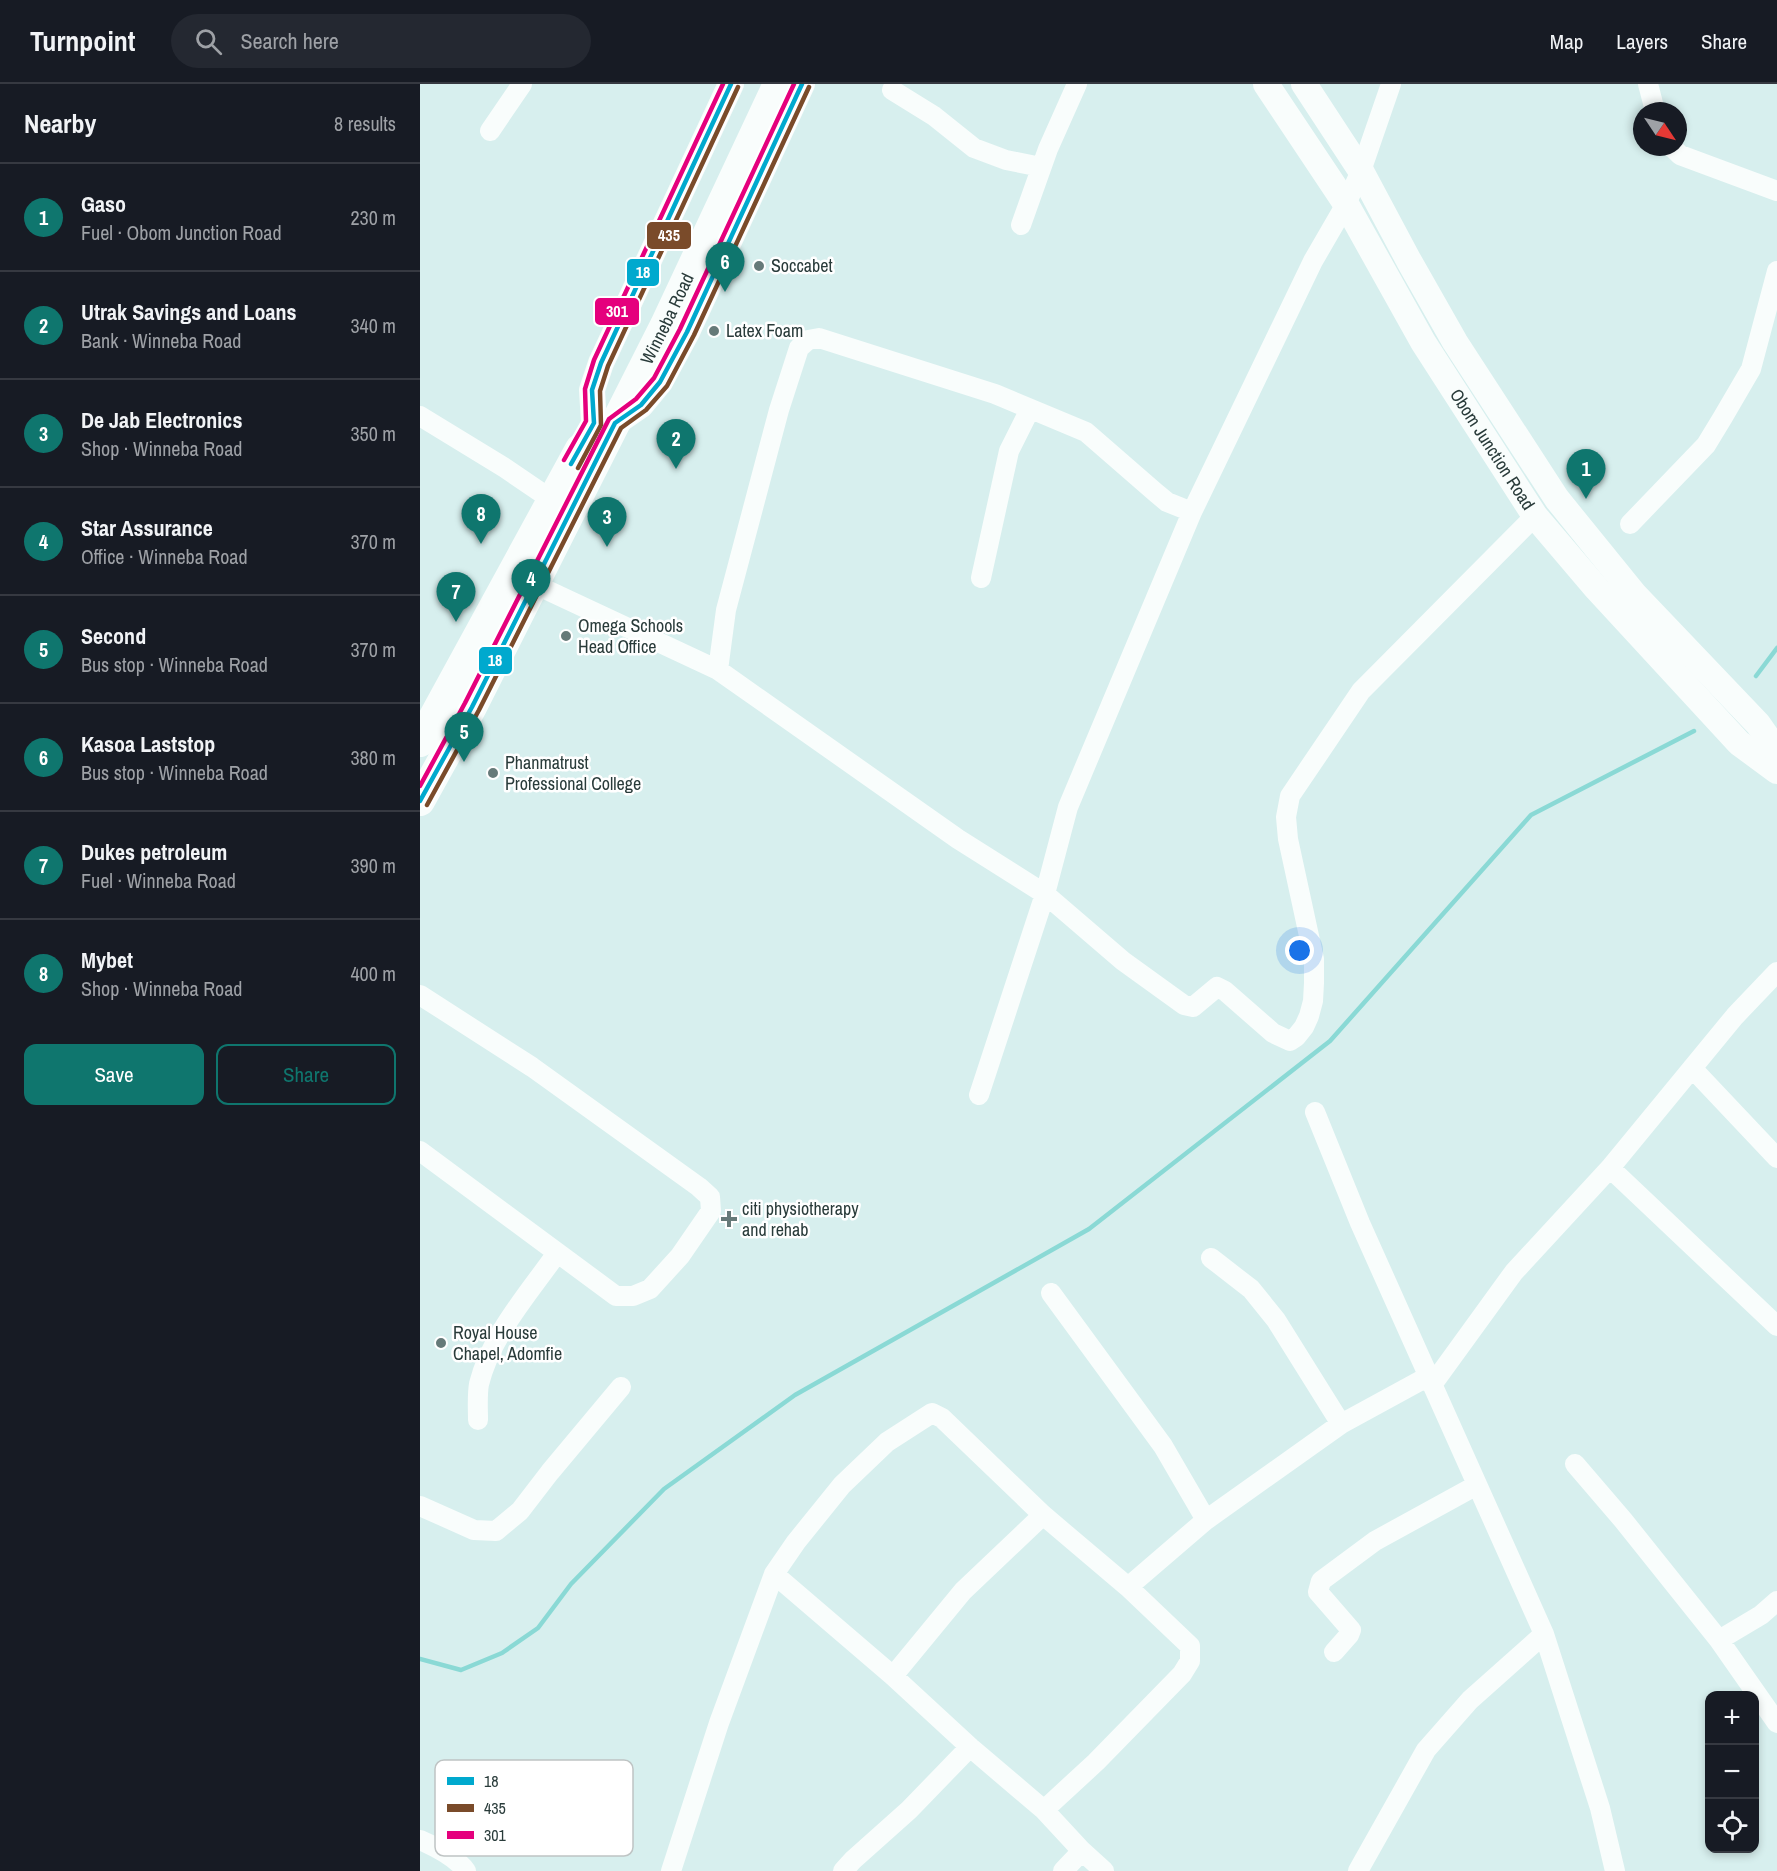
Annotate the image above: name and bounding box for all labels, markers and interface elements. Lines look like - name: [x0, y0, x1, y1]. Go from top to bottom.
- search box: [171, 14, 591, 68]
- text: Turnpoint: [30, 22, 135, 60]
- icon: search: [192, 25, 225, 58]
- text: Search here: [240, 26, 339, 56]
- text: Map: [1550, 27, 1583, 56]
- text: Layers: [1616, 27, 1668, 56]
- text: Share: [1701, 27, 1747, 56]
- north arrow: [1633, 102, 1687, 156]
- text: Nearby: [24, 106, 96, 141]
- text: 8 results: [334, 110, 396, 137]
- text: Gaso: [81, 189, 126, 219]
- text: 1: [39, 204, 48, 231]
- text: 230 m: [350, 204, 396, 231]
- text: Fuel · Obom Junction Road: [81, 219, 282, 246]
- line badge: 435: [646, 221, 692, 250]
- text: 435: [658, 224, 680, 246]
- pin: 6: [706, 242, 744, 292]
- place label: Soccabet: [771, 253, 833, 278]
- line badge: 18: [626, 258, 660, 287]
- marker: Soccabet: [752, 259, 766, 273]
- text: 18: [636, 261, 650, 283]
- street label: Winneba Road: [634, 269, 700, 369]
- text: Utrak Savings and Loans: [81, 297, 297, 327]
- line badge: 301: [594, 297, 640, 326]
- text: 301: [606, 300, 629, 322]
- text: 2: [39, 312, 48, 339]
- text: 340 m: [350, 312, 396, 339]
- place label: Latex Foam: [726, 318, 803, 343]
- marker: Latex Foam: [707, 324, 721, 338]
- text: Bank · Winneba Road: [81, 327, 241, 354]
- street label: Obom Junction Road: [1444, 384, 1541, 515]
- text: De Jab Electronics: [81, 405, 242, 435]
- text: 3: [39, 420, 48, 447]
- text: 350 m: [350, 420, 396, 447]
- pin: 2: [656, 420, 696, 469]
- text: Shop · Winneba Road: [81, 435, 242, 462]
- pin: 1: [1566, 450, 1606, 499]
- pin: 8: [462, 494, 500, 544]
- pin: 3: [588, 498, 627, 547]
- text: Star Assurance: [81, 513, 213, 543]
- text: 4: [39, 528, 48, 555]
- text: 370 m: [350, 528, 396, 555]
- text: Office · Winneba Road: [81, 543, 248, 570]
- pin: 4: [512, 560, 550, 609]
- pin: 7: [436, 572, 476, 622]
- place label: Omega Schools Head Office: [578, 613, 683, 659]
- text: Second: [81, 621, 146, 651]
- marker: Omega Schools Head Office: [559, 629, 573, 643]
- text: 5: [39, 636, 48, 663]
- text: 370 m: [350, 636, 396, 663]
- line badge: 18: [478, 646, 513, 675]
- text: 18: [488, 649, 502, 671]
- text: Bus stop · Winneba Road: [81, 651, 268, 678]
- pin: 5: [444, 712, 483, 762]
- text: Kasoa Laststop: [81, 729, 215, 759]
- text: 6: [39, 744, 48, 771]
- text: 380 m: [350, 744, 396, 771]
- place label: Phanmatrust Professional College: [505, 750, 641, 796]
- text: Bus stop · Winneba Road: [81, 759, 268, 786]
- marker: Phanmatrust Professional College: [486, 766, 500, 780]
- text: Dukes petroleum: [81, 837, 227, 867]
- text: 7: [39, 852, 48, 879]
- text: 390 m: [350, 852, 396, 879]
- text: Fuel · Winneba Road: [81, 867, 236, 894]
- your location: [1285, 936, 1314, 965]
- text: Mybet: [81, 945, 133, 975]
- text: 8: [39, 960, 48, 987]
- text: 400 m: [350, 960, 396, 987]
- text: Shop · Winneba Road: [81, 975, 242, 1002]
- button: Save: [24, 1044, 204, 1105]
- button: Share: [216, 1044, 396, 1105]
- place label: citi physiotherapy and rehab: [742, 1196, 859, 1242]
- marker: citi physiotherapy and rehab: [720, 1210, 738, 1228]
- place label: Royal House Chapel, Adomfie: [453, 1320, 562, 1366]
- marker: Royal House Chapel, Adomfie: [434, 1336, 448, 1350]
- map controls: [1705, 1691, 1759, 1853]
- button: +: [1705, 1691, 1759, 1745]
- button: −: [1705, 1745, 1759, 1799]
- legend: [435, 1760, 633, 1856]
- text: 18: [484, 1770, 499, 1792]
- text: 435: [484, 1797, 506, 1819]
- button: locate: [1705, 1799, 1759, 1853]
- text: 301: [484, 1824, 507, 1846]

